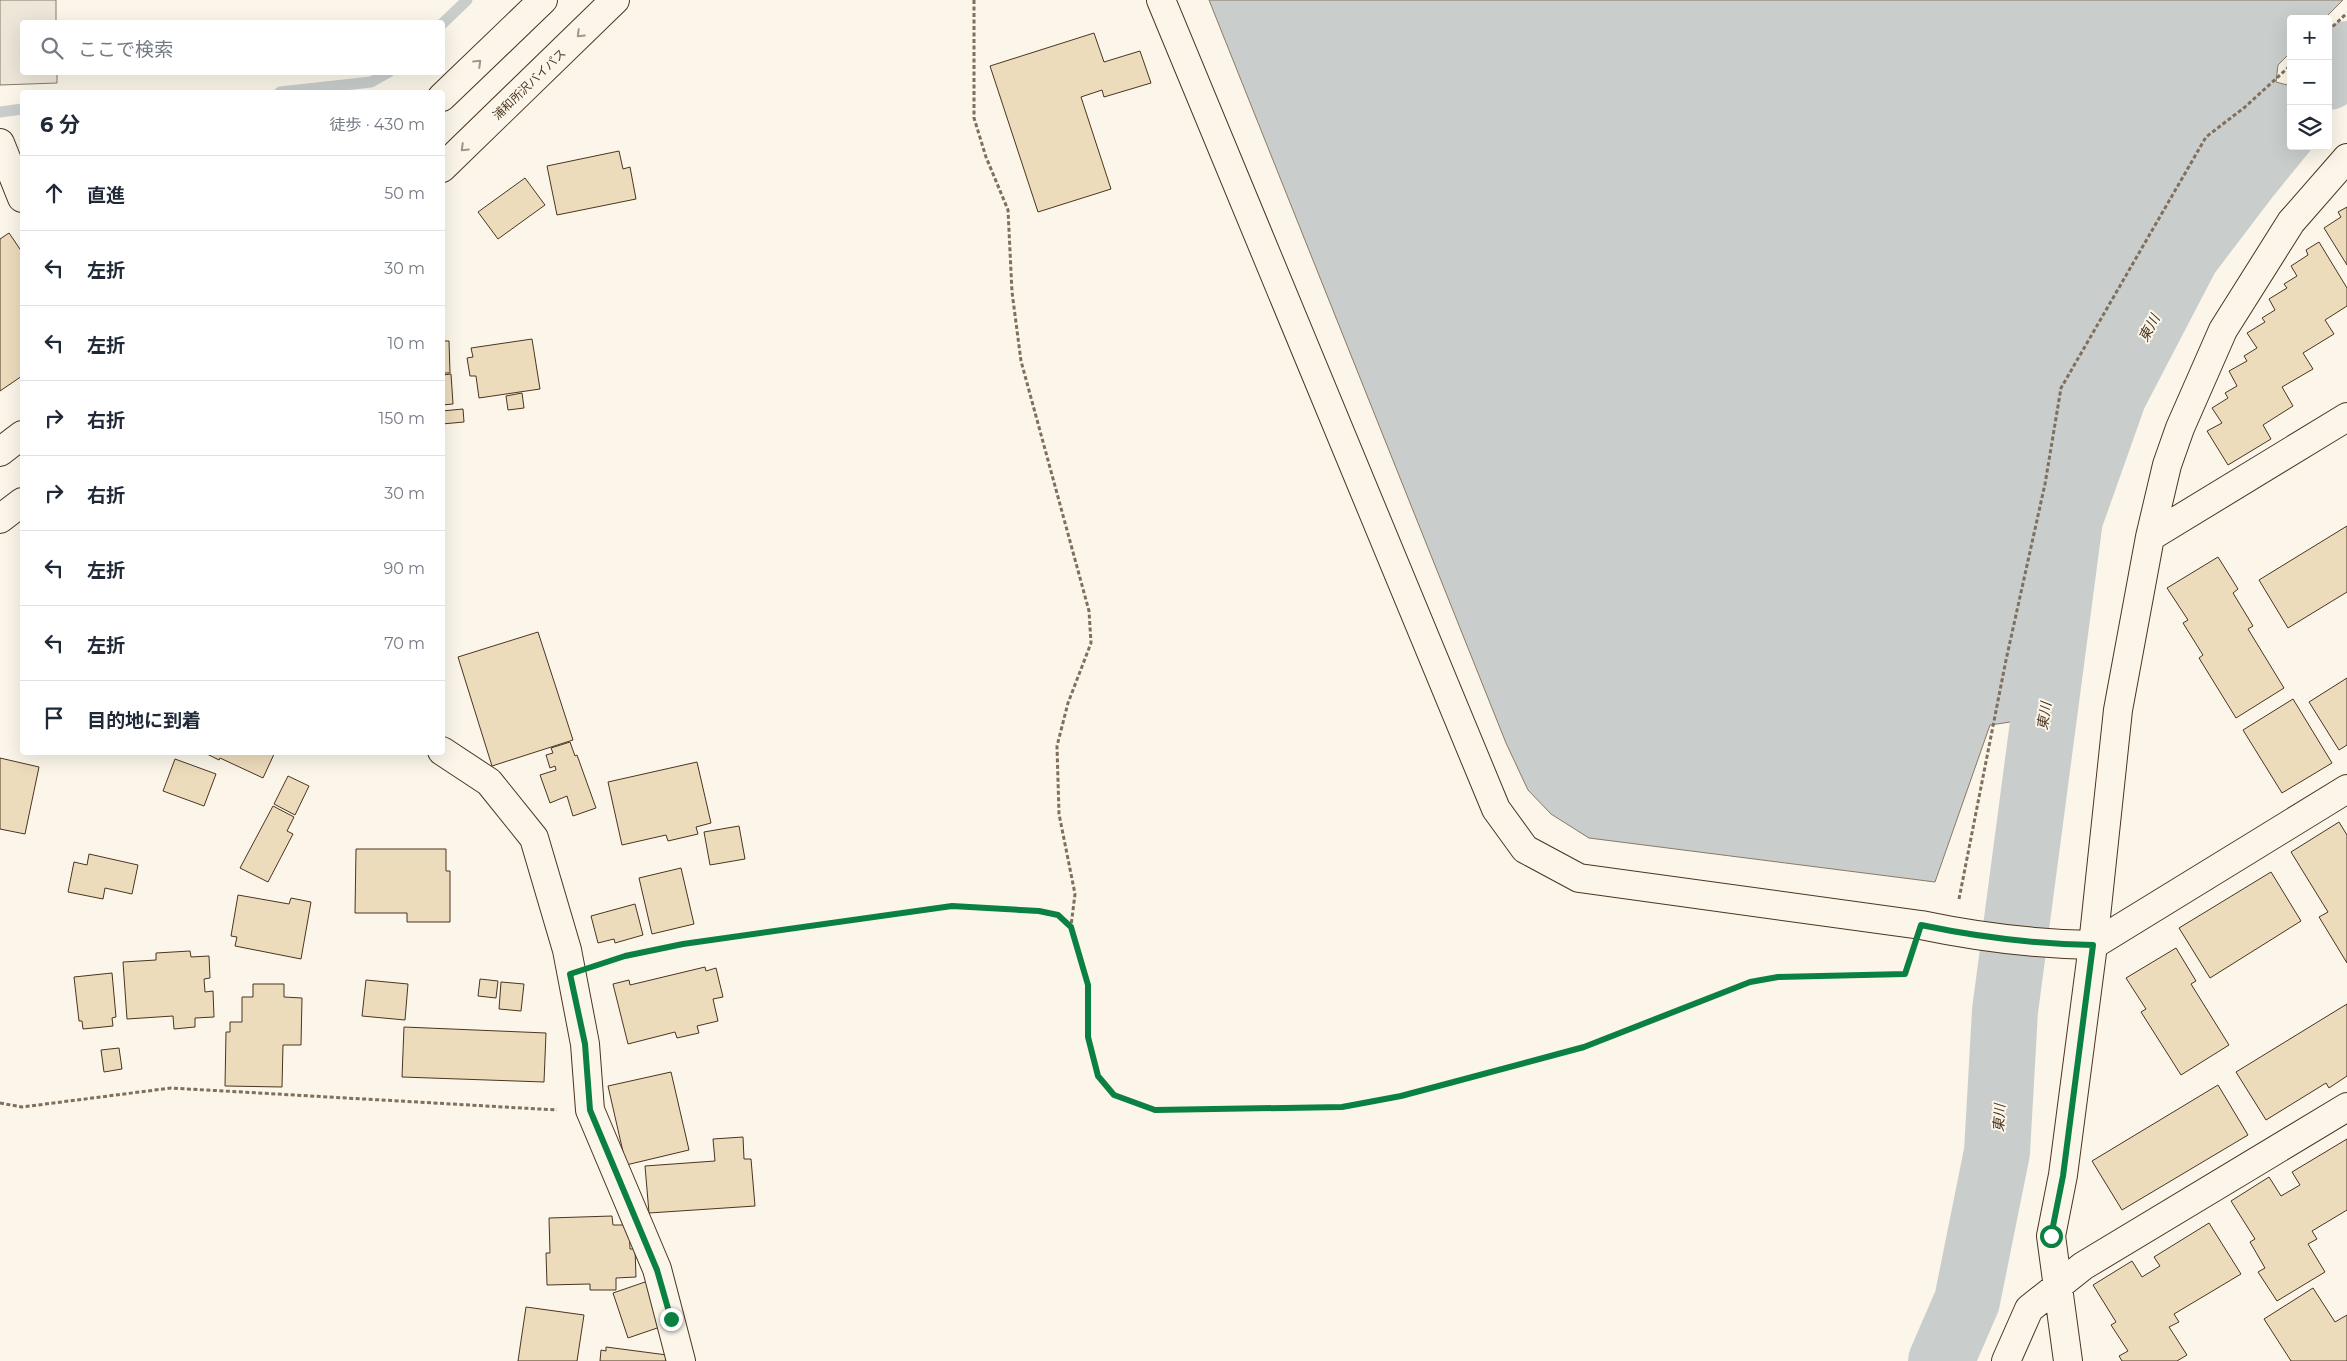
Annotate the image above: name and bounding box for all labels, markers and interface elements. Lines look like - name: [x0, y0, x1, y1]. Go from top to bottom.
- map controls: [2287, 15, 2332, 150]
- button: +: [2287, 15, 2332, 60]
- search box: [20, 20, 445, 75]
- one-way arrow: [577, 28, 586, 37]
- icon: search: [38, 34, 66, 62]
- text: ここで検索: [78, 38, 173, 61]
- street label: 浦和所沢バイパス: [489, 45, 569, 123]
- one-way arrow: [472, 60, 481, 69]
- button: −: [2287, 60, 2332, 105]
- button: layers: [2287, 105, 2332, 150]
- text: 6 分: [40, 112, 80, 137]
- text: 徒歩 · 430 m: [329, 115, 425, 134]
- one-way arrow: [460, 142, 469, 151]
- icon: ahead: [40, 179, 68, 207]
- text: 直進: [87, 184, 125, 207]
- text: 50 m: [384, 184, 425, 203]
- icon: left: [40, 254, 68, 282]
- text: 左折: [87, 259, 125, 282]
- text: 30 m: [384, 259, 425, 278]
- water label: 東川: [2134, 310, 2164, 345]
- icon: left: [40, 329, 68, 357]
- text: 左折: [87, 334, 125, 357]
- text: 10 m: [387, 334, 425, 353]
- icon: right: [40, 404, 68, 432]
- text: 右折: [87, 409, 125, 432]
- text: 150 m: [378, 409, 425, 428]
- icon: right: [40, 479, 68, 507]
- text: 右折: [87, 484, 125, 507]
- text: 30 m: [384, 484, 425, 503]
- icon: left: [40, 554, 68, 582]
- text: 左折: [87, 559, 125, 582]
- text: 90 m: [383, 559, 425, 578]
- icon: left: [40, 629, 68, 657]
- text: 左折: [87, 634, 125, 657]
- text: 70 m: [384, 634, 425, 653]
- water label: 東川: [2033, 699, 2055, 731]
- icon: arrive: [40, 704, 68, 732]
- text: 目的地に到着: [87, 709, 201, 732]
- water label: 東川: [1989, 1102, 2009, 1132]
- route start: [2040, 1225, 2063, 1248]
- route end: [660, 1308, 683, 1331]

